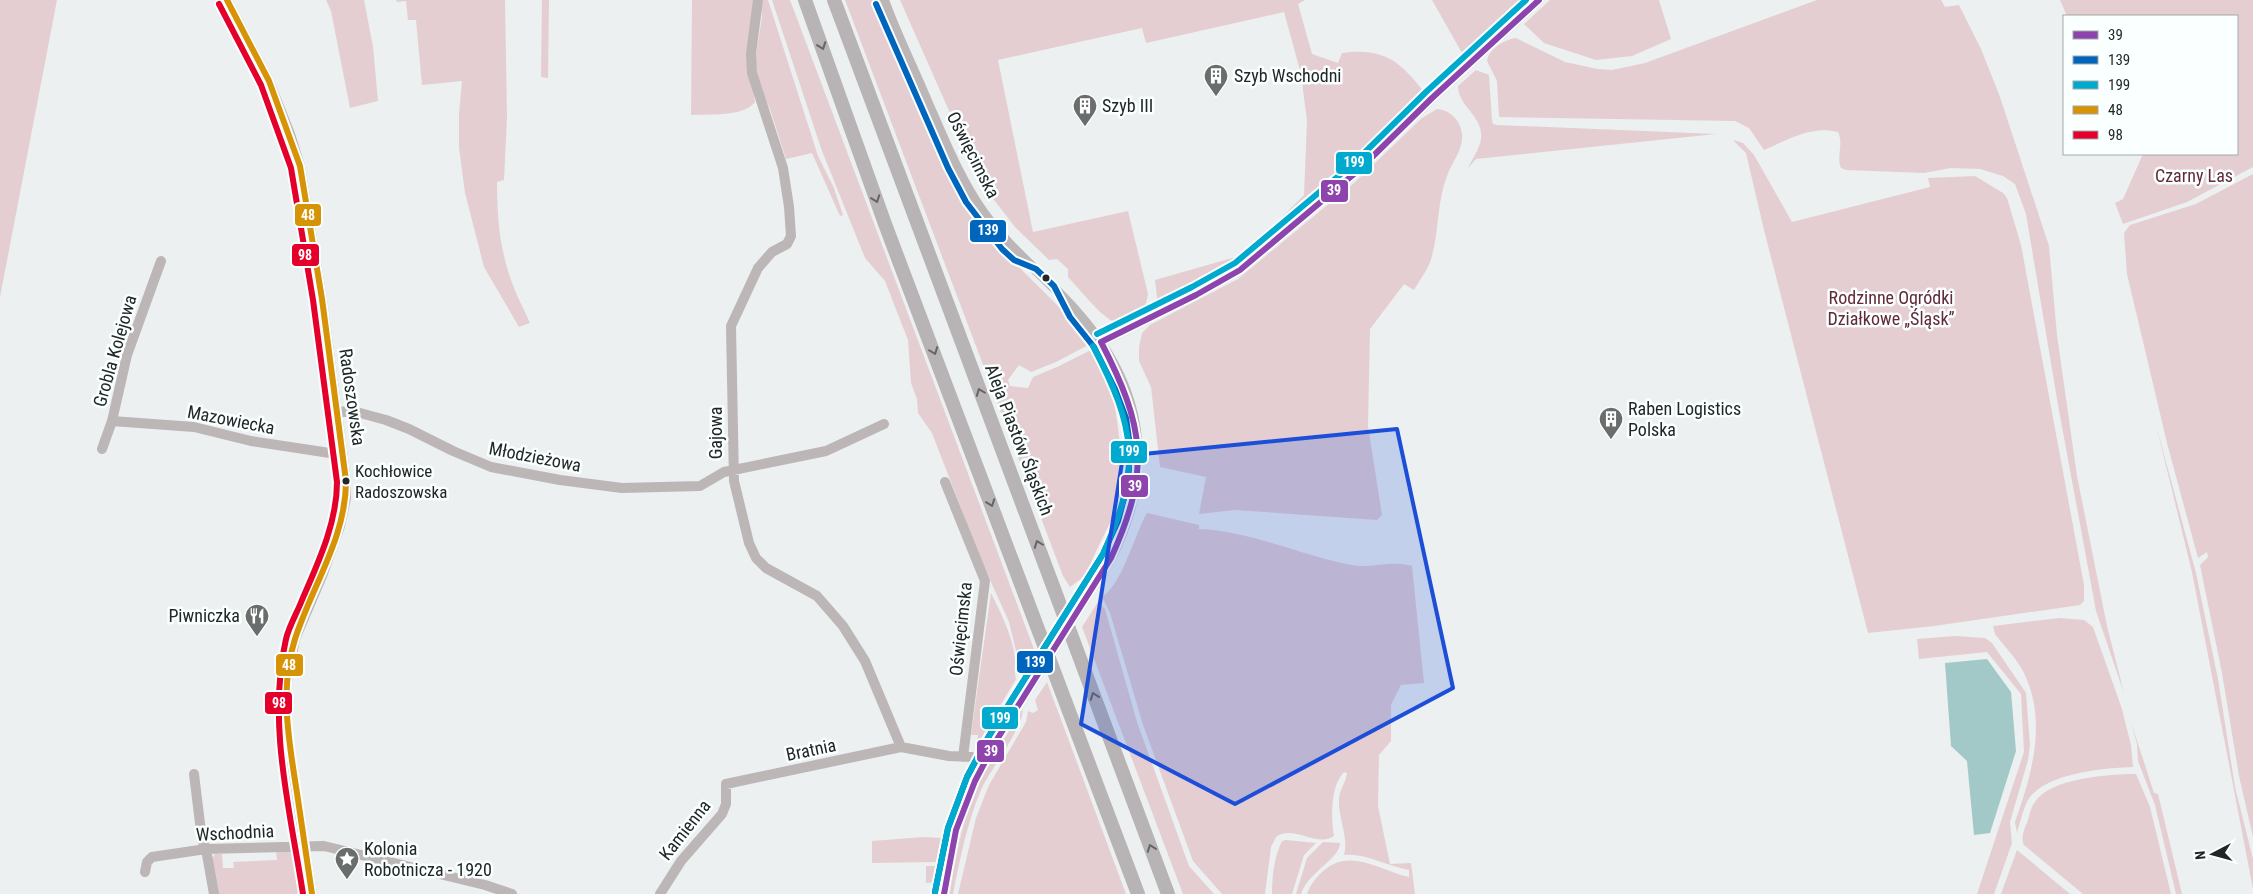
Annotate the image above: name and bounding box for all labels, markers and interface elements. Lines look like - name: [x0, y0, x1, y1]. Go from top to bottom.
- legend: [2063, 15, 2238, 155]
- text: 39: [2108, 26, 2123, 44]
- one-way arrow: [816, 41, 826, 50]
- text: 139: [2108, 51, 2130, 69]
- building icon: Szyb Wschodni: [1203, 63, 1229, 97]
- place label: Szyb Wschodni: [1234, 65, 1341, 86]
- text: 199: [2108, 76, 2130, 94]
- building icon: Szyb III: [1072, 93, 1098, 127]
- place label: Szyb III: [1102, 95, 1153, 116]
- text: 48: [2108, 101, 2123, 119]
- street label: Oświęcimska: [943, 108, 1004, 202]
- text: 98: [2108, 126, 2123, 144]
- line badge: 199: [1335, 151, 1373, 175]
- text: 199: [1343, 154, 1365, 170]
- park label: Czarny Las: [2155, 165, 2233, 186]
- line badge: 39: [1320, 179, 1349, 203]
- text: 39: [1327, 182, 1341, 198]
- one-way arrow: [870, 194, 880, 203]
- line badge: 48: [294, 203, 322, 227]
- text: 48: [301, 207, 315, 223]
- line badge: 139: [969, 219, 1007, 243]
- text: 139: [977, 222, 999, 238]
- line badge: 98: [291, 243, 320, 267]
- text: 98: [298, 247, 312, 263]
- unlabelled marker: [1041, 273, 1051, 283]
- park label: Rodzinne Ogródki Działkowe „Śląsk”: [1827, 287, 1955, 329]
- street label: Grobla Kolejowa: [89, 293, 141, 409]
- one-way arrow: [928, 346, 938, 355]
- street label: Radoszowska: [335, 347, 370, 447]
- street label: Aleja Piastów Śląskich: [981, 361, 1058, 518]
- one-way arrow: [976, 388, 986, 396]
- place label: Raben Logistics Polska: [1628, 398, 1741, 440]
- street label: Mazowiecka: [186, 401, 276, 438]
- building icon: Raben Logistics Polska: [1598, 406, 1624, 440]
- street label: Gajowa: [705, 407, 726, 459]
- street label: Młodzieżowa: [487, 437, 583, 476]
- line badge: 199: [1110, 440, 1148, 464]
- text: 199: [1118, 443, 1140, 459]
- place label: Kochłowice Radoszowska: [355, 461, 447, 502]
- line badge: 39: [1120, 474, 1149, 498]
- marker: Kochłowice Radoszowska: [341, 476, 351, 486]
- text: 39: [1128, 478, 1142, 494]
- one-way arrow: [985, 498, 995, 507]
- one-way arrow: [1034, 540, 1044, 548]
- street label: Oświęcimska: [945, 581, 976, 677]
- restaurant icon: Piwniczka: [244, 603, 270, 637]
- place label: Piwniczka: [168, 605, 240, 626]
- line badge: 139: [1016, 650, 1054, 674]
- line badge: 48: [275, 653, 304, 677]
- text: 139: [1024, 654, 1046, 670]
- text: 48: [282, 657, 296, 673]
- line badge: 98: [264, 691, 293, 715]
- one-way arrow: [1090, 692, 1100, 701]
- text: 98: [272, 695, 286, 711]
- line badge: 199: [981, 706, 1019, 730]
- text: 199: [989, 710, 1011, 726]
- street label: Bratnia: [784, 734, 838, 765]
- line badge: 39: [976, 739, 1005, 763]
- text: 39: [984, 743, 998, 759]
- street label: Kamienna: [655, 795, 715, 864]
- street label: Wschodnia: [195, 820, 275, 845]
- north arrow: [2188, 829, 2238, 879]
- place label: Kolonia Robotnicza - 1920: [364, 838, 492, 880]
- one-way arrow: [1147, 844, 1157, 853]
- place icon: Kolonia Robotnicza - 1920: [334, 846, 360, 880]
- text: N: [2192, 850, 2208, 860]

